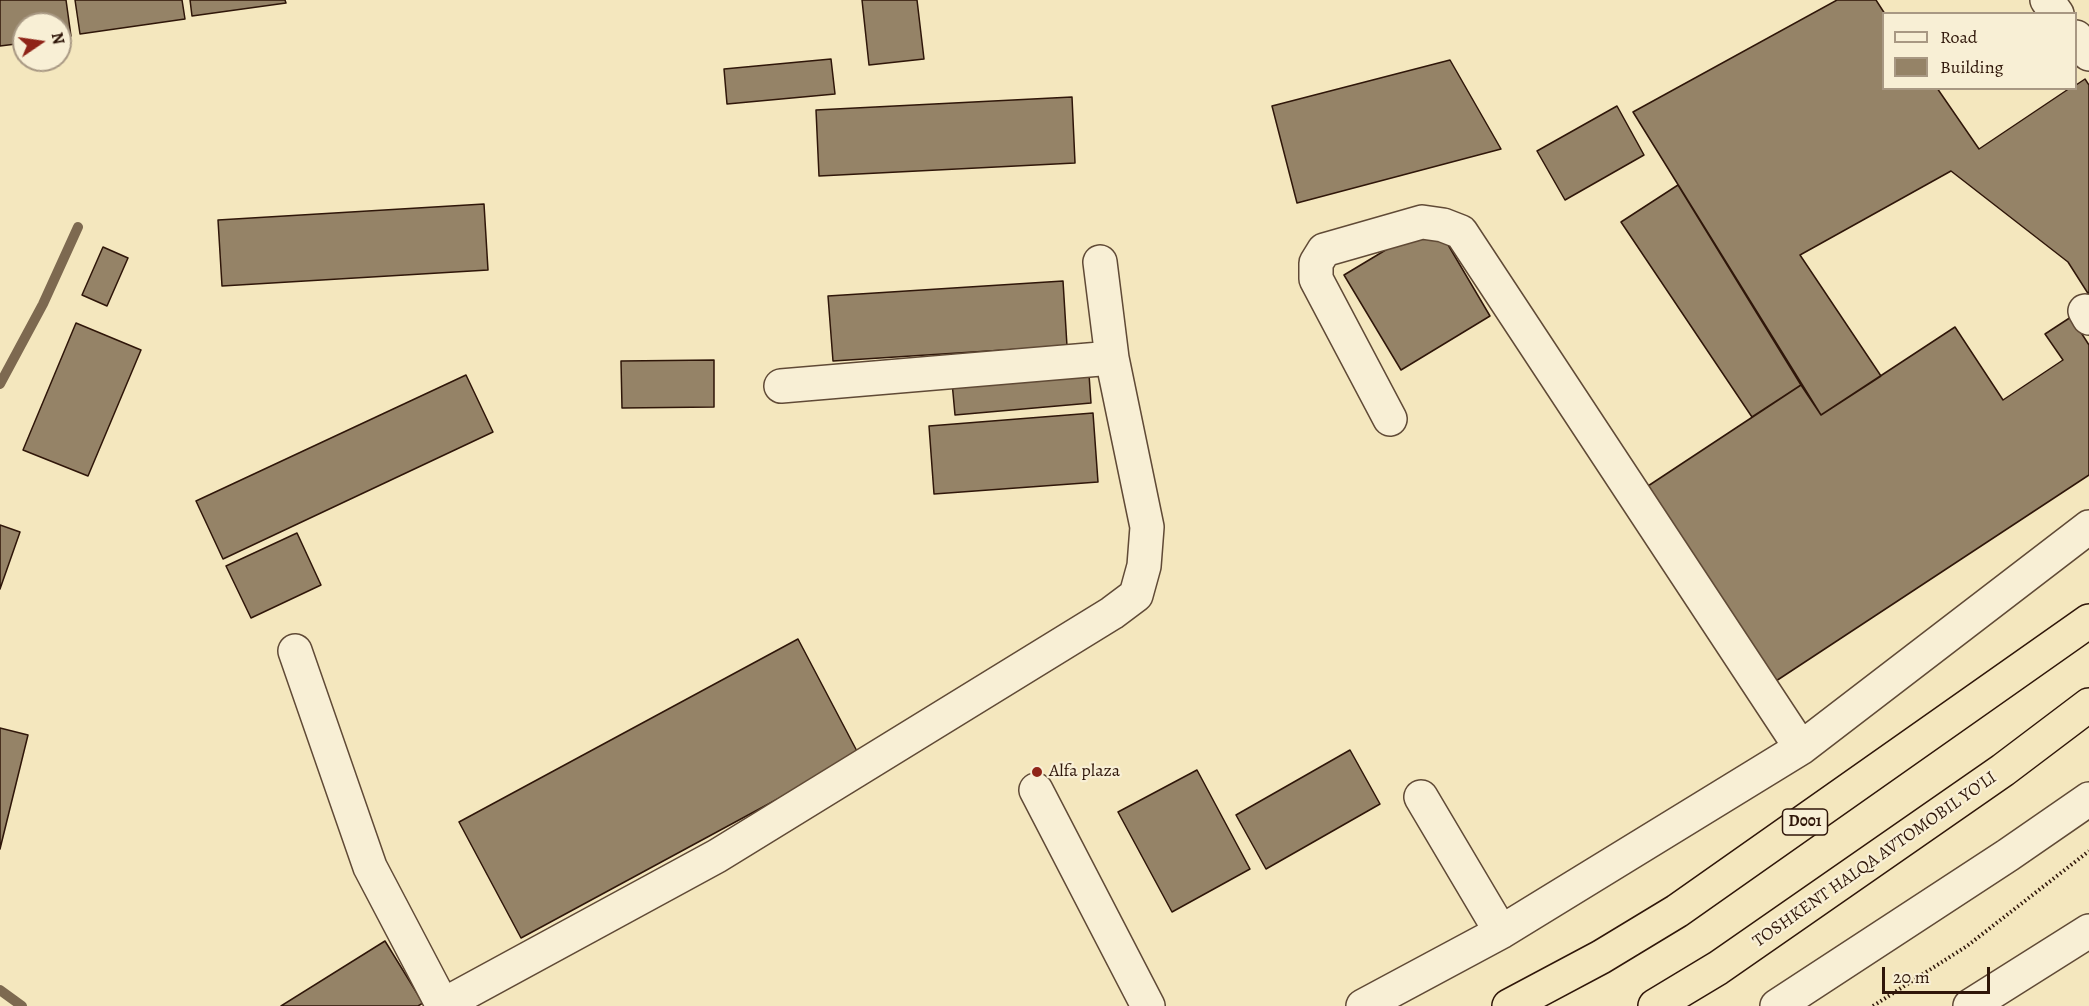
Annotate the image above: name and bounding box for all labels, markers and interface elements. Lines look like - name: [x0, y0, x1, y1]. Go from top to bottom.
- north arrow: [12, 12, 72, 72]
- legend: [1882, 12, 2077, 90]
- text: Road: [1940, 25, 1977, 49]
- text: N: [46, 30, 70, 47]
- text: Building: [1940, 55, 2004, 79]
- place label: Alfa plaza: [1049, 761, 1120, 783]
- marker: Alfa plaza: [1030, 765, 1044, 779]
- street label: TOSHKENT HALQA AVTOMOBIL YO'LI: [1749, 767, 2001, 953]
- road number: D001: [1782, 809, 1828, 835]
- scale bar: [1885, 955, 1993, 993]
- text: 20 m: [1893, 965, 1930, 989]

